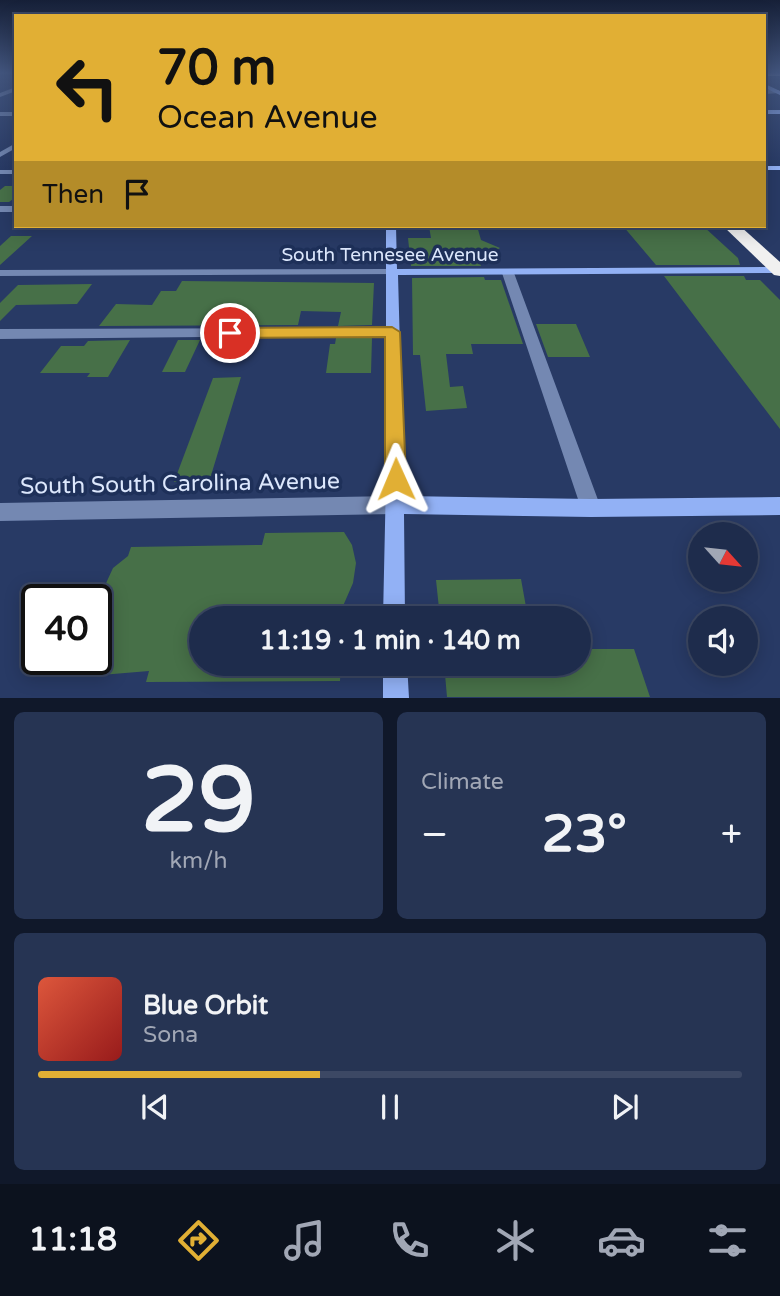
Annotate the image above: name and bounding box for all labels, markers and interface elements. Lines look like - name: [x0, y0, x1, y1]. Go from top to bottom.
- text: 70 m: [157, 39, 276, 98]
- icon: left: [42, 42, 133, 133]
- text: Ocean Avenue: [157, 99, 378, 137]
- icon: arrive: [118, 175, 156, 213]
- text: Then: [42, 179, 104, 210]
- street label: South Tennesee Avenue: [281, 244, 499, 266]
- pin: [200, 303, 260, 363]
- icon: arrive: [211, 314, 249, 352]
- position arrow: [359, 442, 433, 516]
- street label: South South Carolina Avenue: [20, 467, 340, 501]
- north arrow: [688, 522, 758, 592]
- map controls: [688, 522, 758, 676]
- speed limit sign: 40: [21, 584, 112, 675]
- button: sound: [688, 606, 758, 676]
- text: 11:19 · 1 min · 140 m: [259, 625, 521, 656]
- text: 29: [141, 746, 256, 856]
- text: Climate: [421, 768, 504, 796]
- text: 23°: [542, 803, 627, 866]
- text: −: [421, 812, 448, 858]
- text: +: [721, 812, 742, 858]
- text: km/h: [170, 847, 227, 875]
- text: Blue Orbit: [143, 990, 268, 1021]
- text: Sona: [143, 1021, 198, 1049]
- icon: previous: [136, 1088, 174, 1126]
- icon: pause: [371, 1088, 409, 1126]
- icon: next: [606, 1088, 644, 1126]
- icon: directions: [174, 1216, 223, 1265]
- icon: music: [280, 1216, 329, 1265]
- icon: phone: [385, 1216, 434, 1265]
- icon: climate: [491, 1216, 540, 1265]
- icon: car: [597, 1216, 646, 1265]
- icon: filters: [703, 1216, 752, 1265]
- text: 11:18: [28, 1221, 117, 1259]

